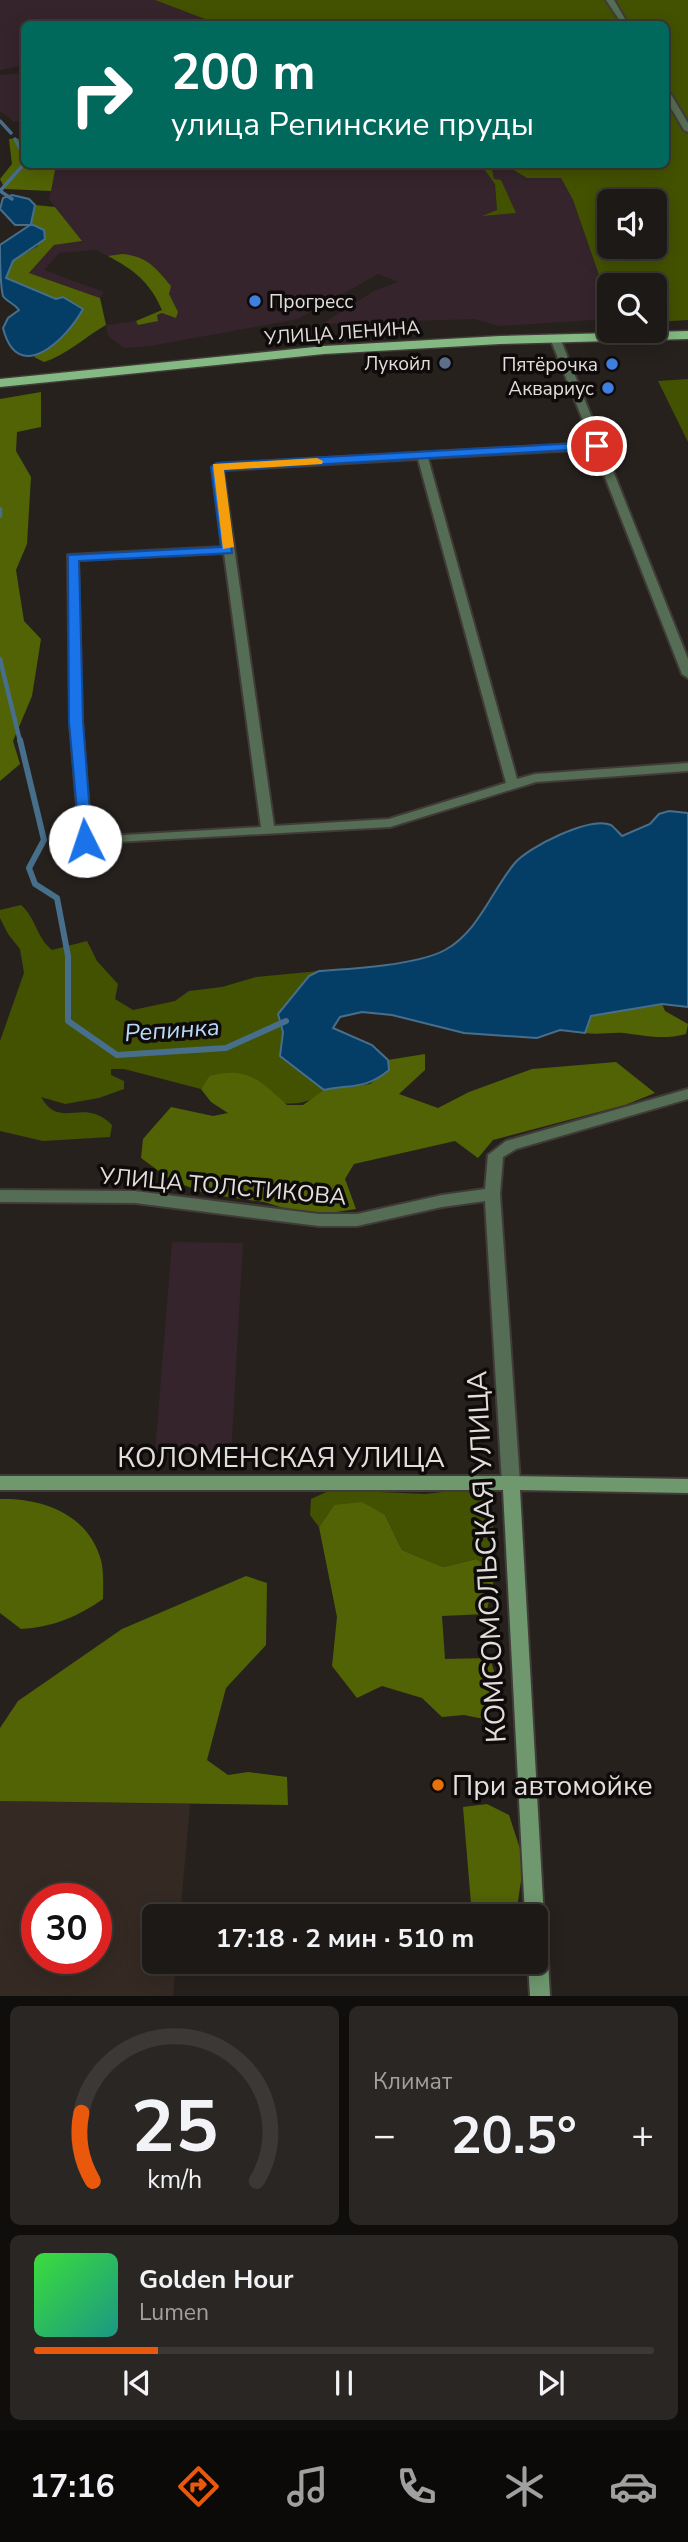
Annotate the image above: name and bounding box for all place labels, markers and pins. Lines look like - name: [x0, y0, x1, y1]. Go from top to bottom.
- place label: Прогресс: [269, 289, 353, 315]
- marker: Прогресс: [247, 293, 263, 309]
- place label: Лукойл: [364, 351, 431, 377]
- place label: Пятёрочка: [502, 352, 598, 378]
- marker: Лукойл: [437, 355, 453, 371]
- marker: Пятёрочка: [604, 356, 620, 372]
- place label: Аквариус: [508, 376, 594, 402]
- marker: Аквариус: [600, 380, 616, 396]
- pin: [567, 416, 627, 476]
- place label: При автомойке: [452, 1767, 653, 1805]
- marker: При автомойке: [430, 1777, 446, 1793]

